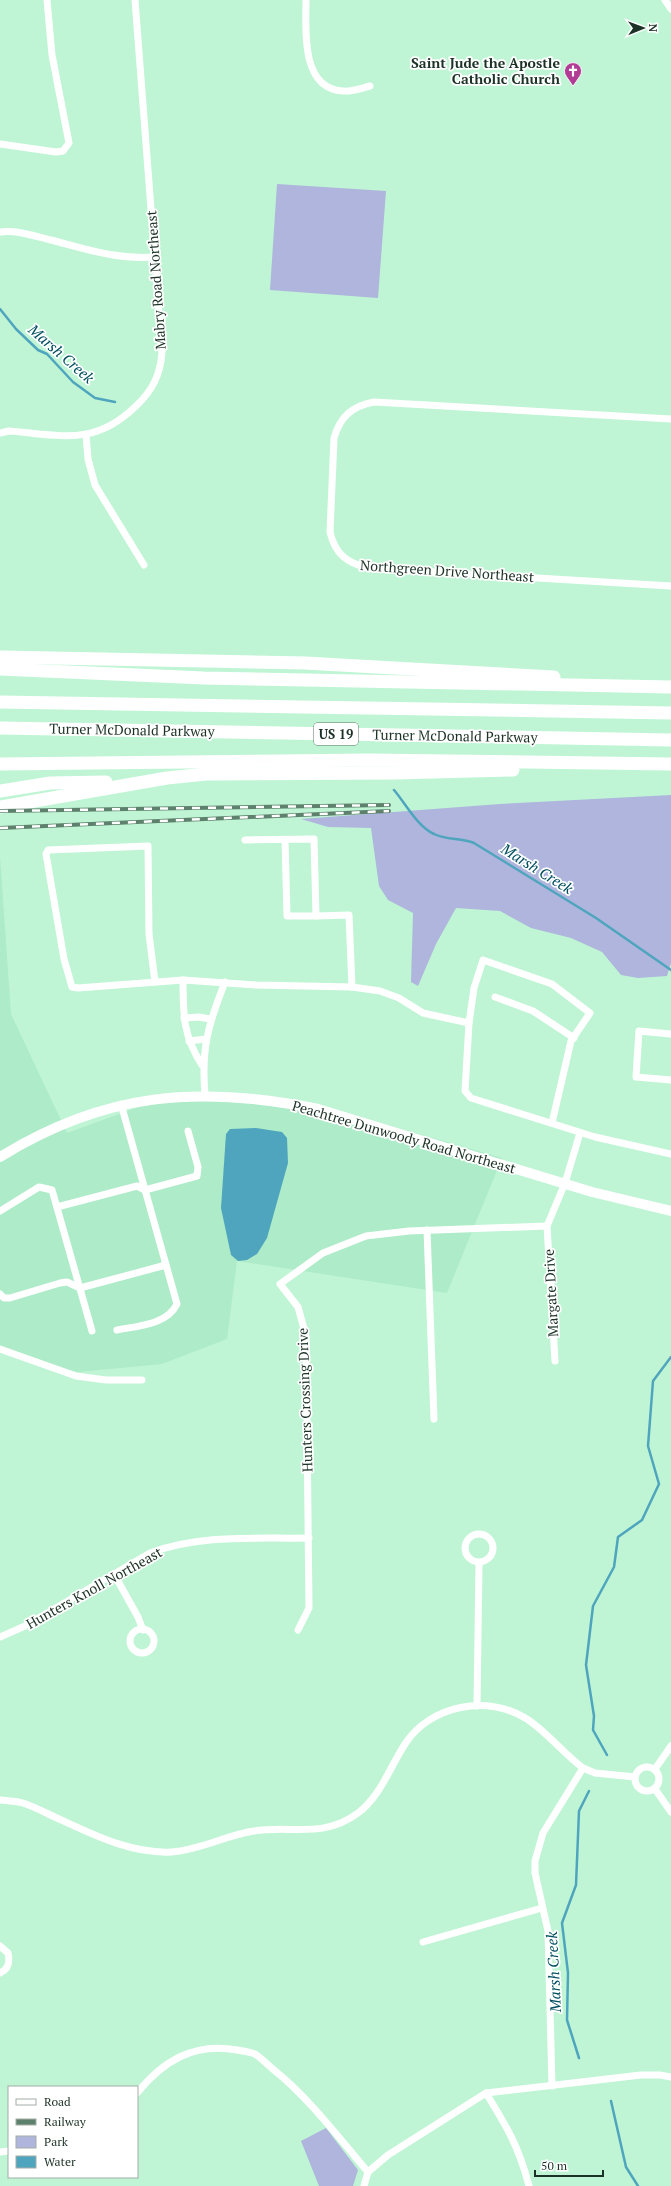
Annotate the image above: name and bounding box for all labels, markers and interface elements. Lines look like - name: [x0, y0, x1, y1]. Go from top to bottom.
- north arrow: [623, 8, 663, 48]
- text: N: [646, 24, 660, 33]
- place label: Saint Jude the Apostle Catholic Church: [411, 53, 560, 88]
- church icon: Saint Jude the Apostle Catholic Church: [563, 61, 583, 86]
- street label: Mabry Road Northeast: [141, 209, 170, 350]
- water label: Marsh Creek: [24, 319, 99, 388]
- street label: Northgreen Drive Northeast: [359, 555, 535, 586]
- street label: Turner McDonald Parkway: [49, 719, 216, 740]
- road number: US 19: [314, 723, 358, 745]
- street label: Turner McDonald Parkway: [372, 725, 539, 746]
- water label: Marsh Creek: [497, 838, 578, 898]
- street label: Peachtree Dunwoody Road Northeast: [290, 1095, 519, 1178]
- street label: Margate Drive: [539, 1249, 562, 1337]
- street label: Hunters Crossing Drive: [292, 1327, 317, 1473]
- street label: Hunters Knoll Northeast: [22, 1542, 166, 1633]
- water label: Marsh Creek: [541, 1930, 565, 2014]
- legend: [8, 2086, 138, 2178]
- text: Road: [44, 2094, 71, 2109]
- text: Railway: [44, 2114, 87, 2129]
- text: Park: [44, 2134, 69, 2149]
- scale bar: [535, 2152, 603, 2178]
- text: Water: [44, 2154, 76, 2169]
- text: 50 m: [541, 2158, 568, 2173]

